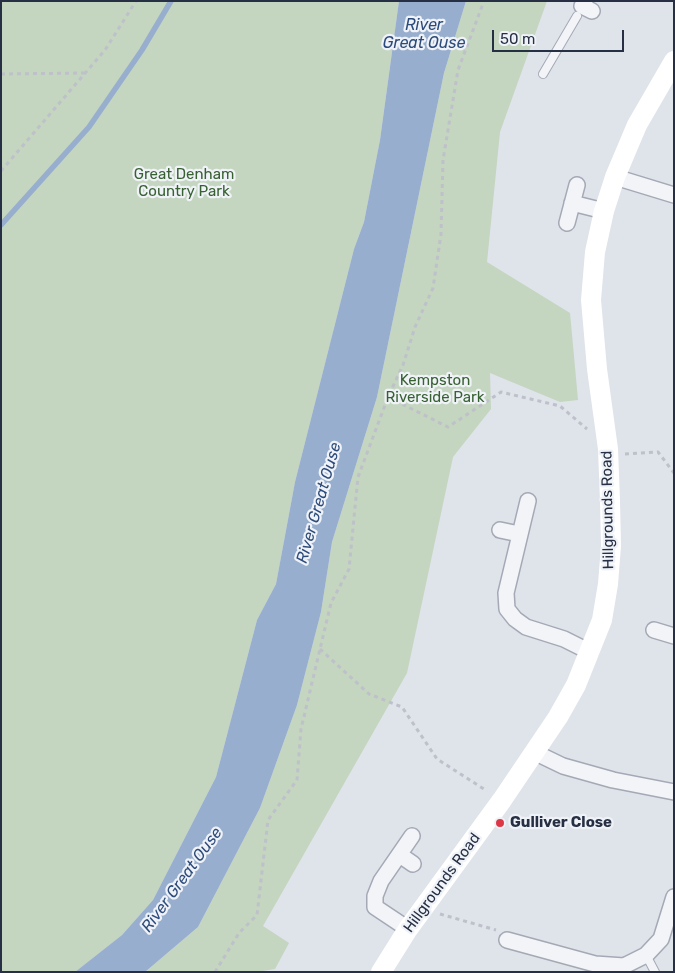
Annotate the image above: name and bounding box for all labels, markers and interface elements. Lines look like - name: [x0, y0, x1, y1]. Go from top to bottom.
- water label: River Great Ouse: [383, 15, 465, 53]
- scale bar: [495, 20, 628, 52]
- text: 50 m: [500, 30, 535, 48]
- park label: Great Denham Country Park: [134, 166, 234, 201]
- park label: Kempston Riverside Park: [385, 372, 485, 407]
- water label: River Great Ouse: [293, 440, 345, 566]
- street label: Hillgrounds Road: [598, 451, 618, 569]
- place label: Gulliver Close: [510, 814, 612, 832]
- marker: Gulliver Close: [494, 817, 506, 829]
- water label: River Great Ouse: [138, 824, 226, 936]
- street label: Hillgrounds Road: [400, 830, 484, 936]

